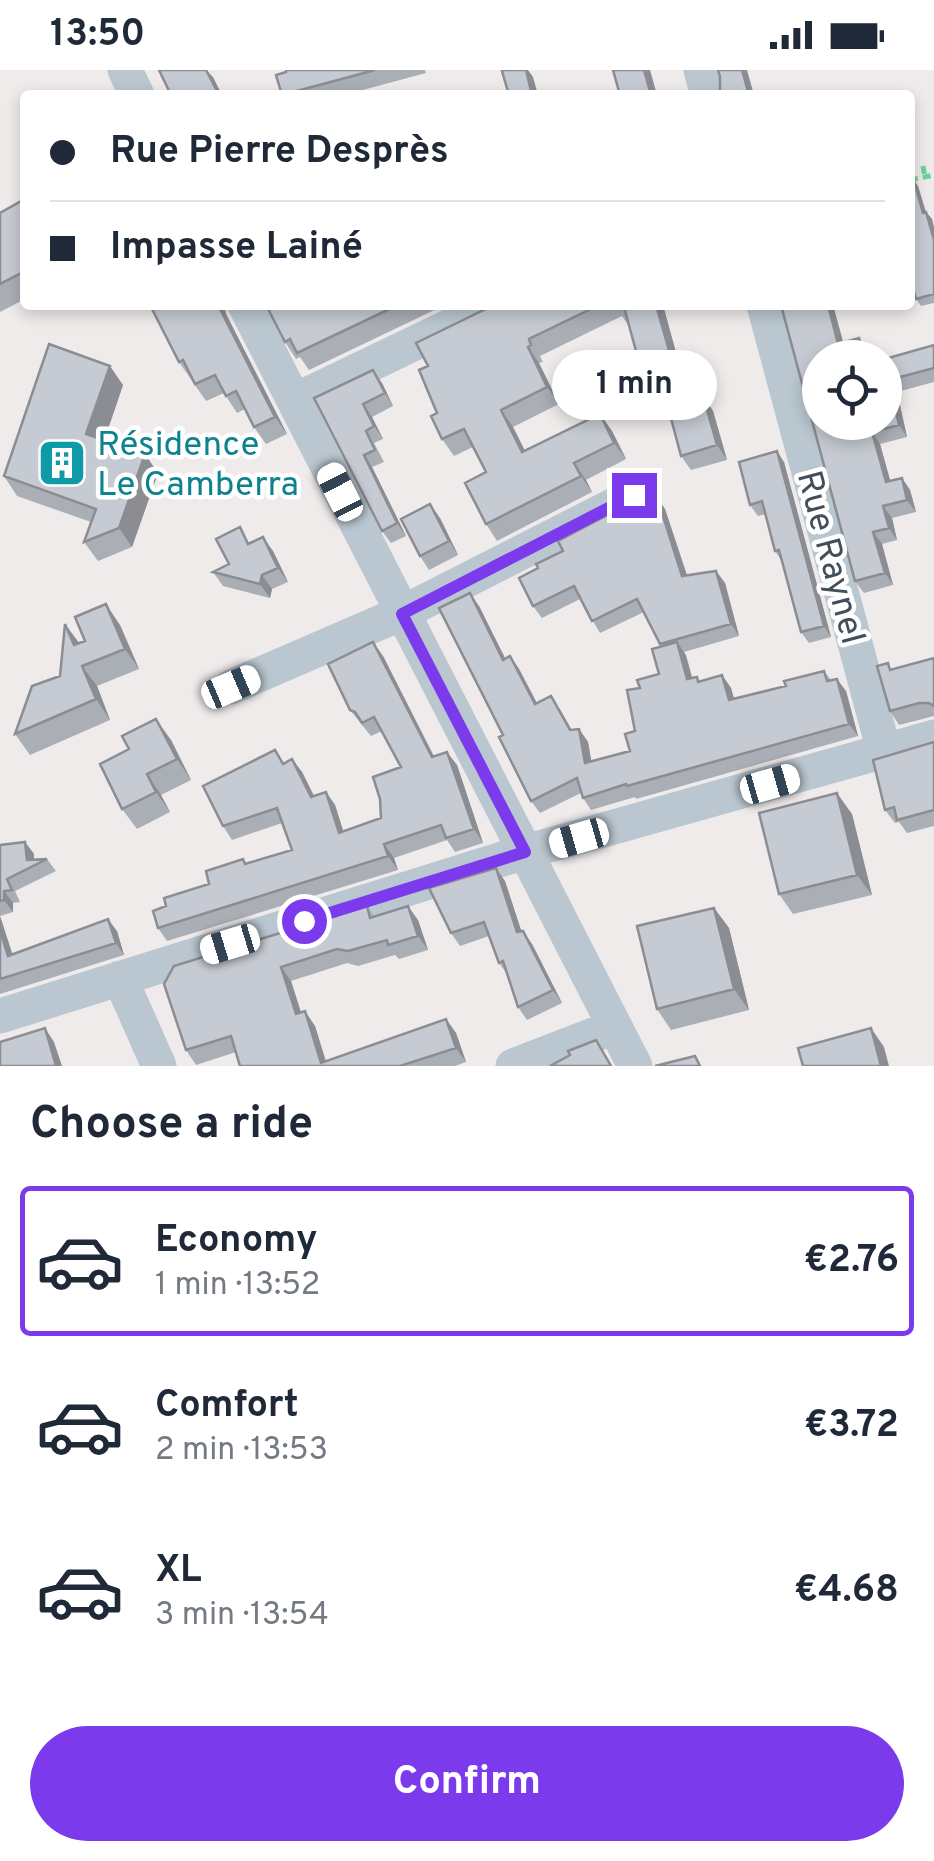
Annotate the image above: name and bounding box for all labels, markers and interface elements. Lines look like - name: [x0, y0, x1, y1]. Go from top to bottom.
- text: 13:50: [50, 11, 145, 60]
- text: Rue Pierre Desprès: [110, 128, 449, 177]
- text: Impasse Lainé: [110, 224, 363, 273]
- map controls: [802, 340, 902, 440]
- button: locate: [802, 340, 902, 440]
- callout: 1 min: [552, 350, 716, 420]
- text: 1 min: [596, 365, 673, 405]
- place label: Résidence Le Camberra: [97, 424, 299, 508]
- building icon: Résidence Le Camberra: [36, 437, 88, 489]
- car: [313, 458, 367, 526]
- street label: Rue Raynel: [785, 466, 873, 649]
- route end: [612, 473, 657, 518]
- car: [198, 661, 264, 713]
- car: [737, 761, 803, 807]
- car: [546, 815, 612, 861]
- route start: [282, 899, 327, 944]
- car: [197, 921, 263, 967]
- text: Choose a ride: [30, 1097, 313, 1154]
- icon: car: [35, 1216, 125, 1306]
- text: Economy: [155, 1217, 317, 1266]
- text: €2.76: [804, 1237, 899, 1286]
- text: 1 min · 13:52: [155, 1266, 320, 1306]
- icon: car: [35, 1381, 125, 1471]
- text: Comfort: [155, 1382, 299, 1431]
- text: €3.72: [804, 1402, 899, 1451]
- text: 2 min · 13:53: [155, 1431, 328, 1471]
- icon: car: [35, 1546, 125, 1636]
- text: XL: [155, 1547, 202, 1596]
- text: €4.68: [794, 1567, 899, 1616]
- text: 3 min · 13:54: [155, 1596, 329, 1636]
- button: Confirm: [30, 1726, 904, 1841]

